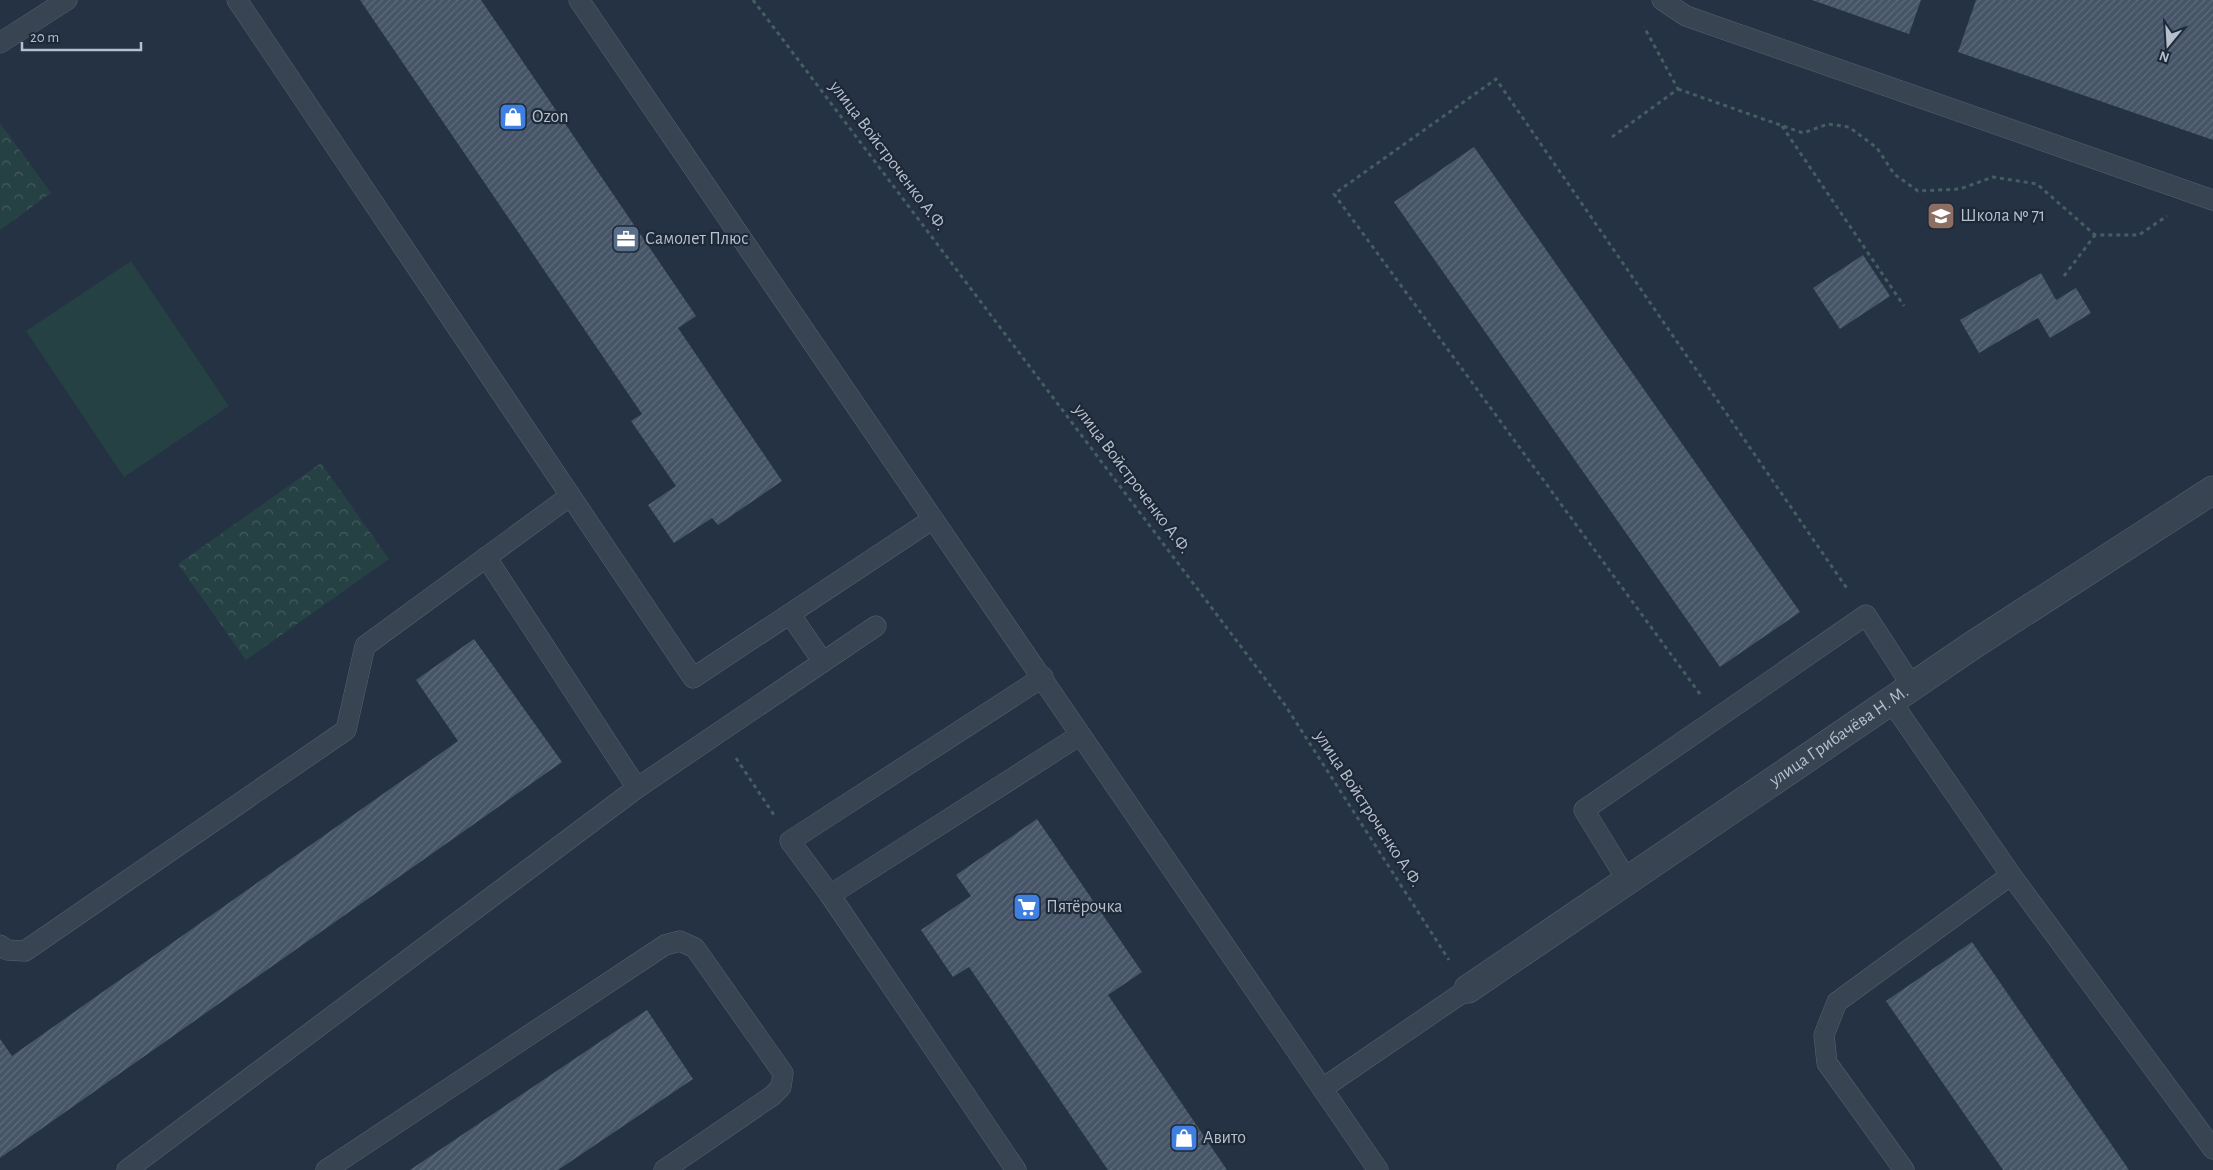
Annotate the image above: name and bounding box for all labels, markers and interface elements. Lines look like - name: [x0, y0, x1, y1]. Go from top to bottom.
- scale bar: [22, 20, 141, 52]
- north arrow: [2143, 20, 2193, 70]
- text: 20 m: [30, 30, 59, 45]
- text: N: [2157, 48, 2171, 65]
- street label: улица Войстроченко А.Ф.: [825, 77, 950, 234]
- shop icon: Ozon: [498, 102, 528, 132]
- place label: Ozon: [532, 108, 569, 126]
- school or university icon: Школа № 71: [1926, 201, 1956, 231]
- place label: Школа № 71: [1960, 207, 2045, 225]
- office icon: Самолет Плюс: [611, 224, 641, 254]
- place label: Самолет Плюс: [645, 230, 748, 248]
- street label: улица Войстроченко А.Ф.: [1069, 400, 1194, 557]
- street label: улица Грибачёва Н. М.: [1765, 683, 1912, 790]
- street label: улица Войстроченко А.Ф.: [1310, 727, 1425, 890]
- supermarket icon: Пятёрочка: [1012, 892, 1042, 922]
- place label: Пятёрочка: [1046, 898, 1123, 916]
- shop icon: Авито: [1169, 1123, 1199, 1153]
- place label: Авито: [1203, 1129, 1246, 1147]

